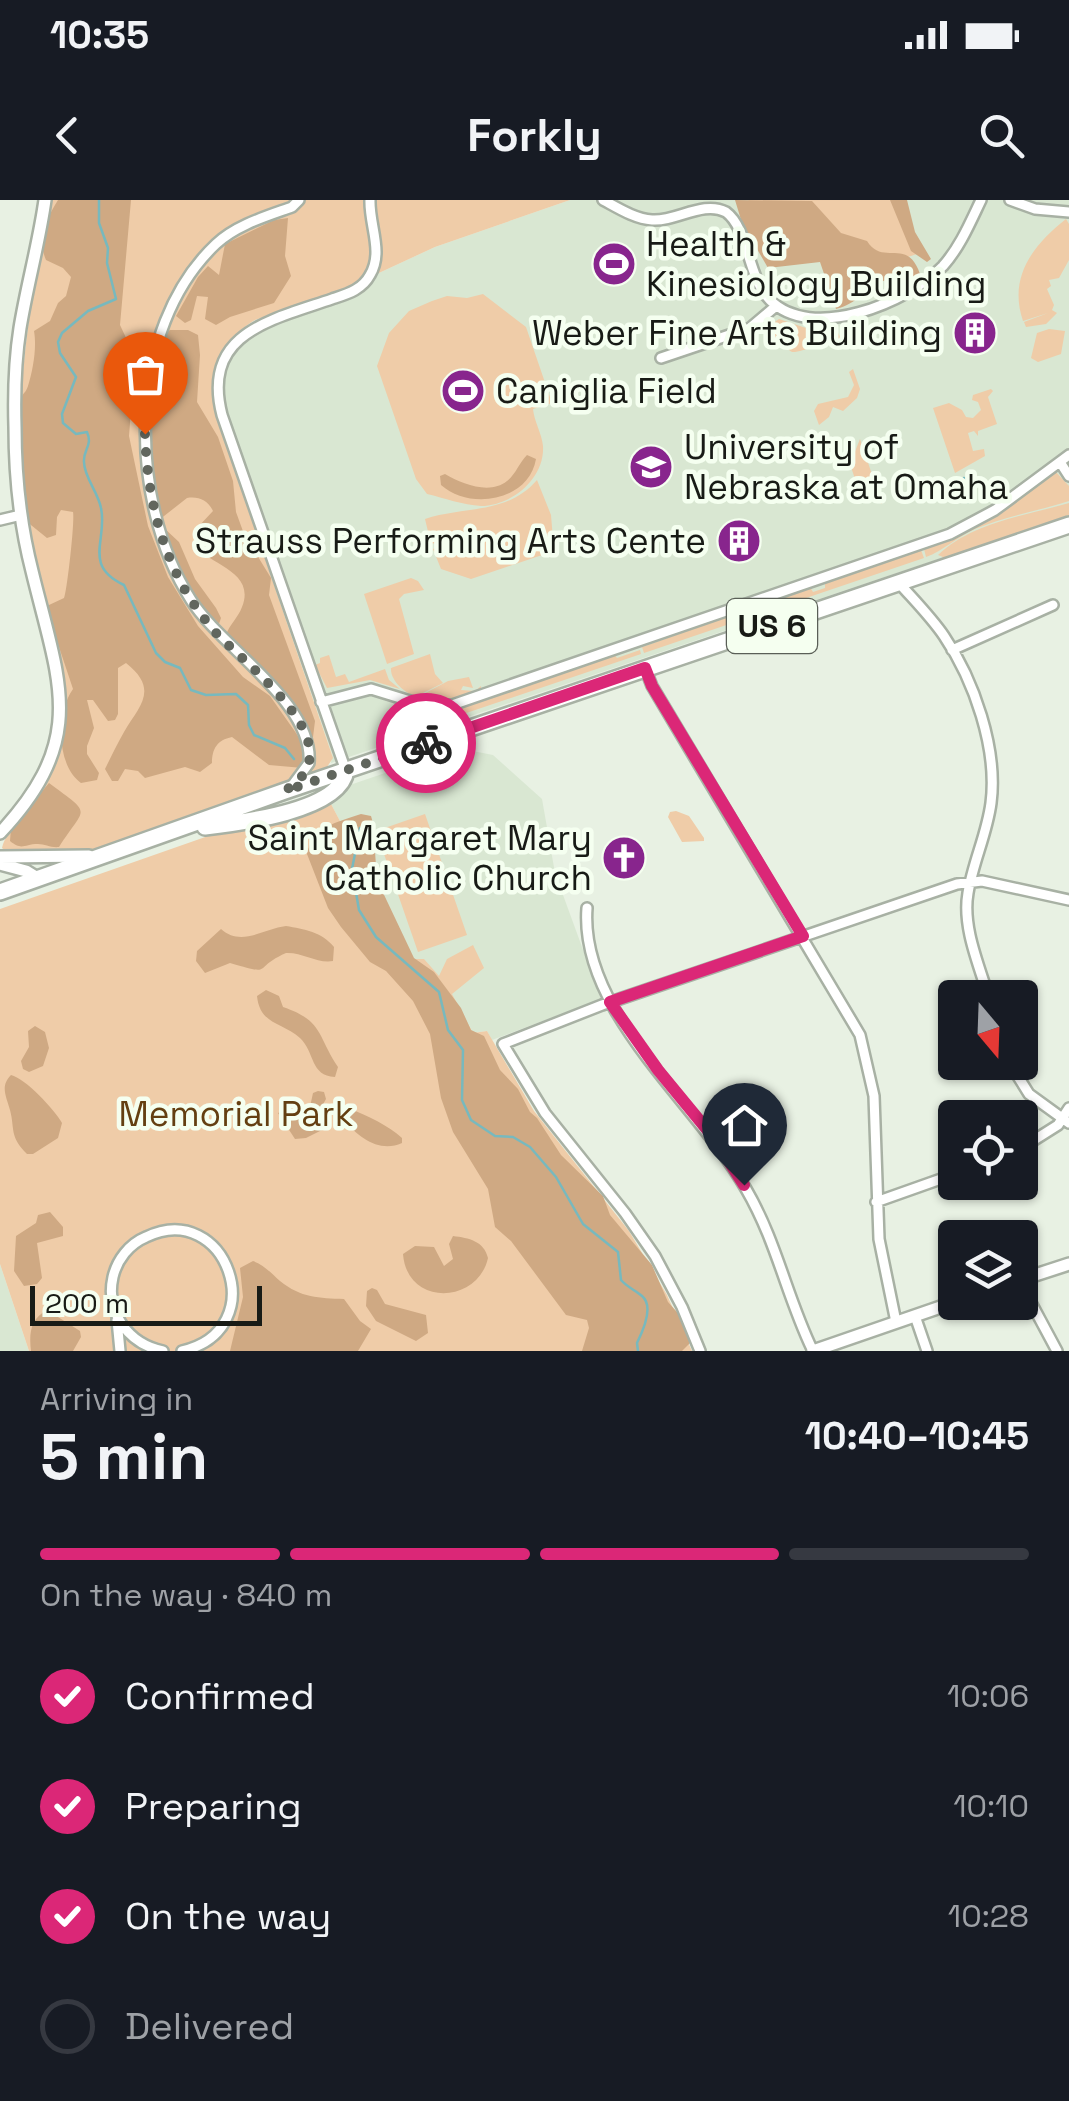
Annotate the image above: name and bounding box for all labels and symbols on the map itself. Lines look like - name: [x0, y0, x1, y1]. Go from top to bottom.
- place label: Health & Kinesiology Building: [646, 222, 987, 306]
- sports icon: Health & Kinesiology Building: [591, 241, 637, 287]
- building icon: Weber Fine Arts Building: [952, 310, 998, 356]
- place label: Weber Fine Arts Building: [532, 311, 942, 355]
- pin: [103, 332, 188, 435]
- sports icon: Caniglia Field: [440, 368, 486, 414]
- place label: Caniglia Field: [496, 369, 717, 413]
- place label: University of Nebraska at Omaha: [684, 425, 1008, 509]
- school or university icon: University of Nebraska at Omaha: [628, 444, 674, 490]
- building icon: Strauss Performing Arts Cente: [716, 518, 762, 564]
- place label: Strauss Performing Arts Cente: [195, 519, 706, 563]
- road number: US 6: [727, 599, 817, 653]
- courier: [376, 693, 476, 793]
- place label: Saint Margaret Mary Catholic Church: [248, 816, 592, 900]
- church icon: Saint Margaret Mary Catholic Church: [601, 835, 647, 881]
- north arrow: [938, 980, 1038, 1080]
- pin: [702, 1083, 787, 1186]
- park label: Memorial Park: [119, 1092, 354, 1136]
- scale bar: [30, 1281, 262, 1326]

